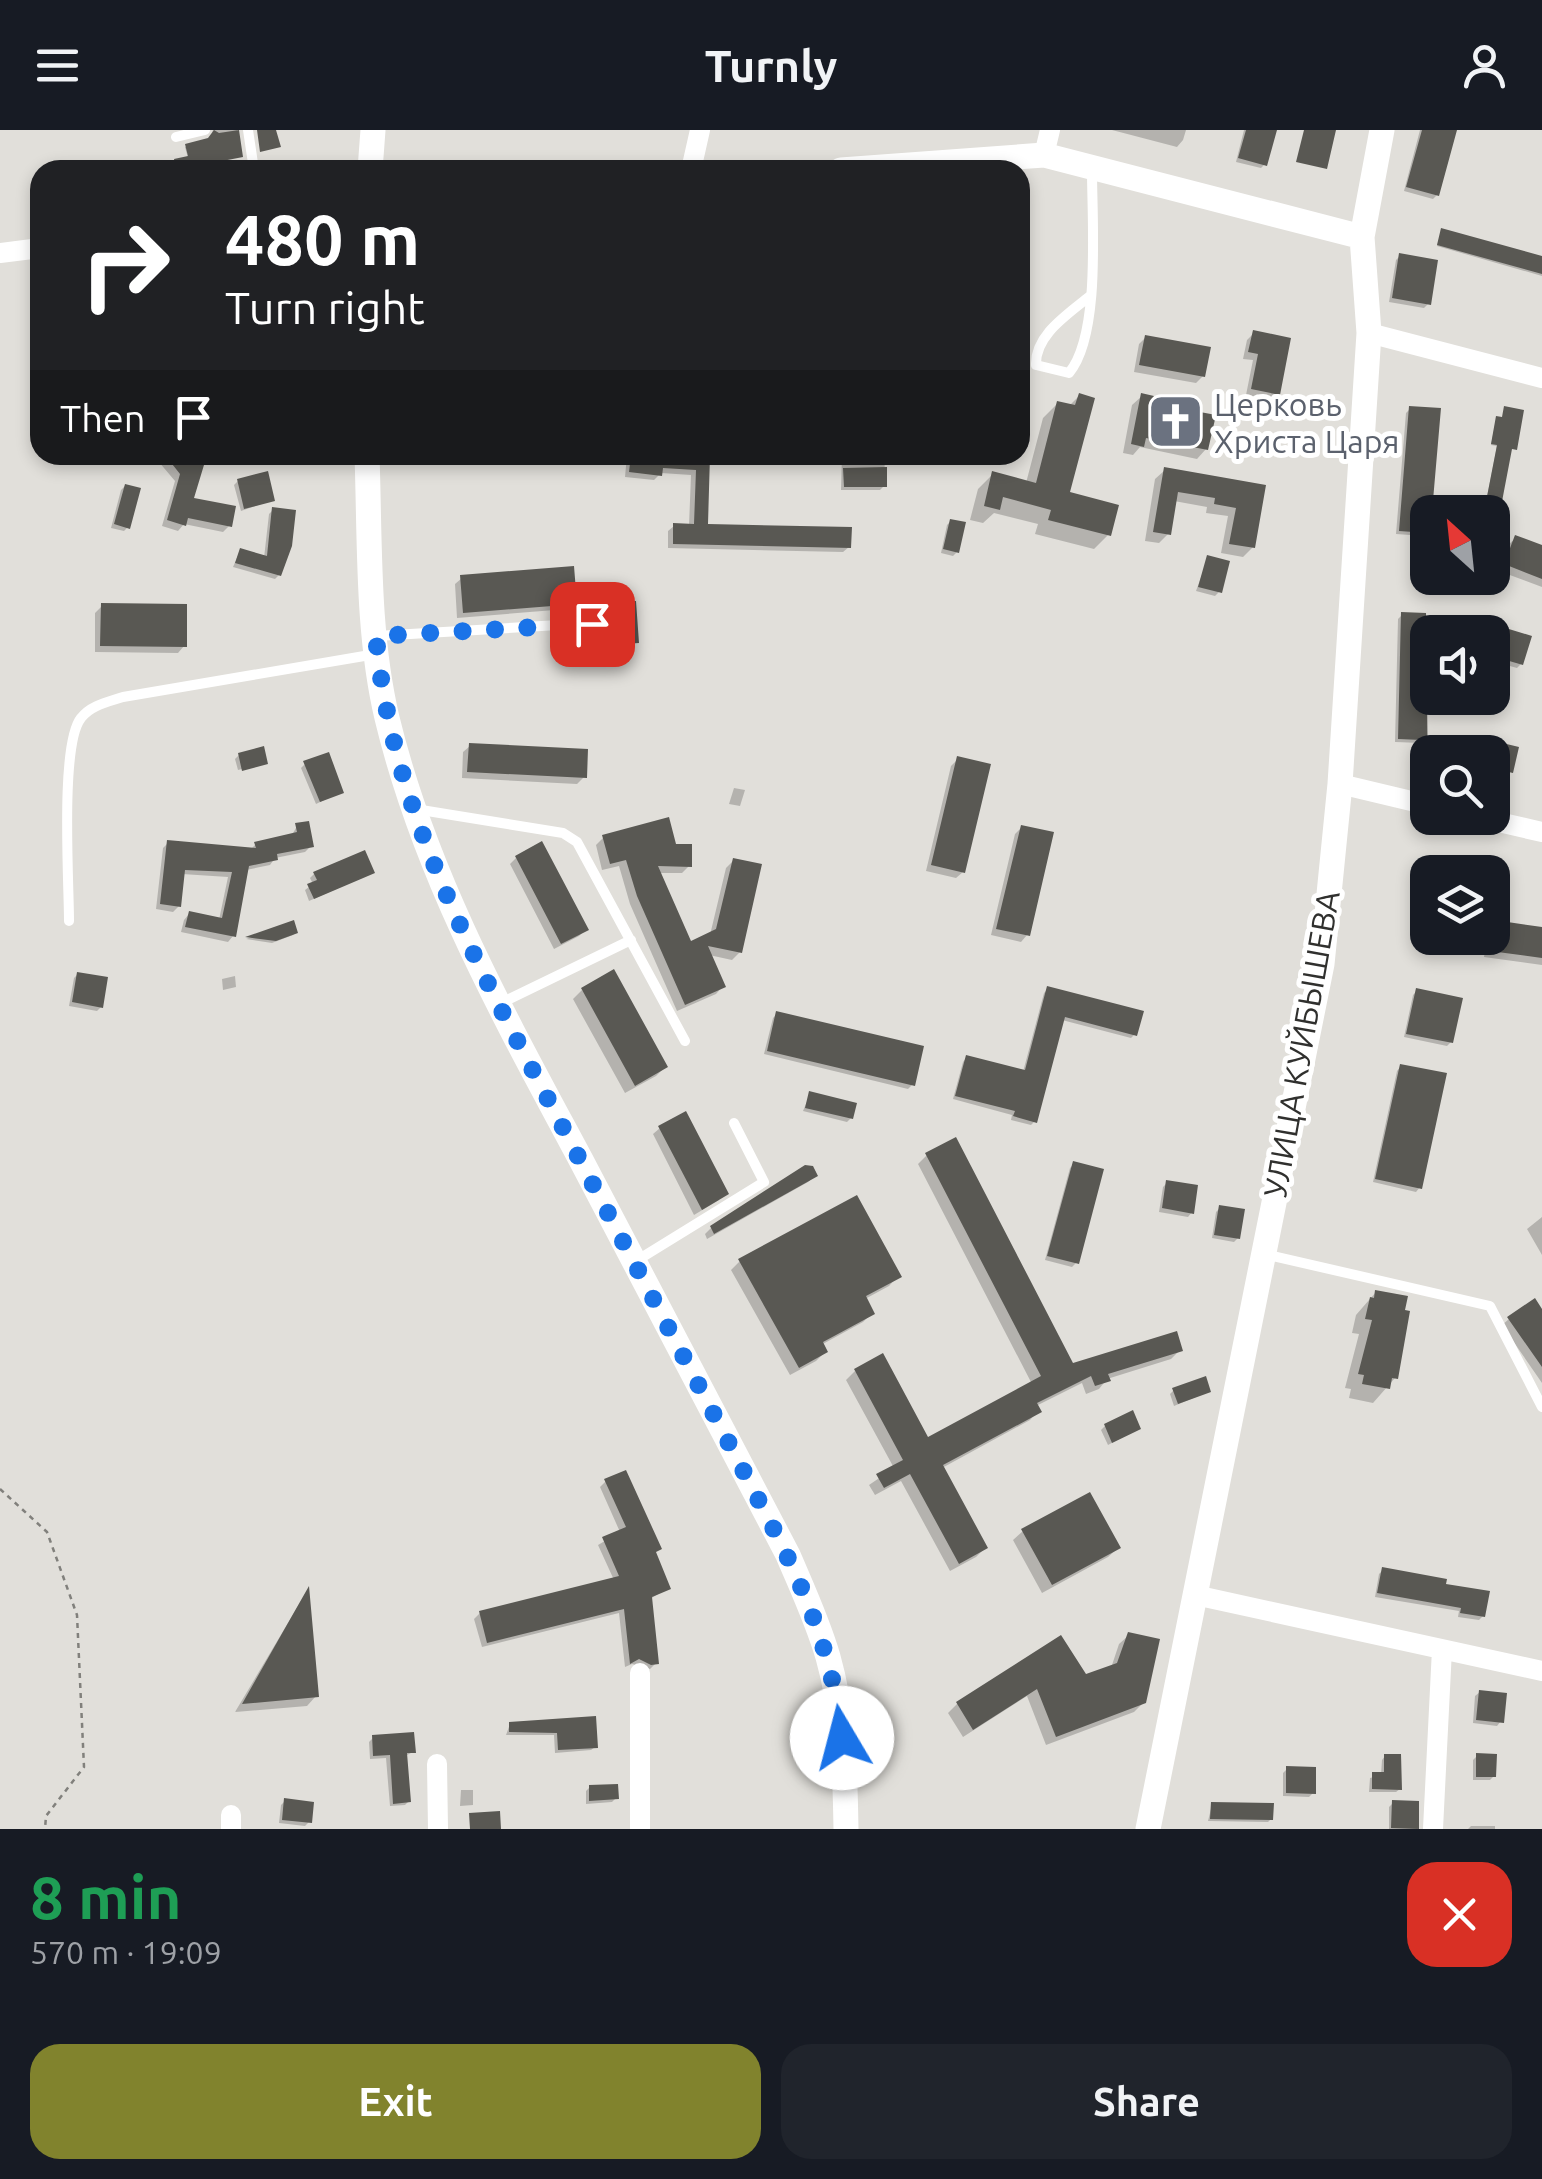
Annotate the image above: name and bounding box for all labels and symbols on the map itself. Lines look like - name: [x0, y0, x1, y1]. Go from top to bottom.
- place label: Церковь Христа Царя: [1214, 386, 1400, 459]
- church icon: Церковь Христа Царя: [1145, 392, 1205, 452]
- north arrow: [1410, 495, 1510, 595]
- pin: [550, 582, 635, 667]
- street label: УЛИЦА КУЙБЫШЕВА: [1256, 888, 1346, 1200]
- position arrow: [790, 1686, 894, 1790]

